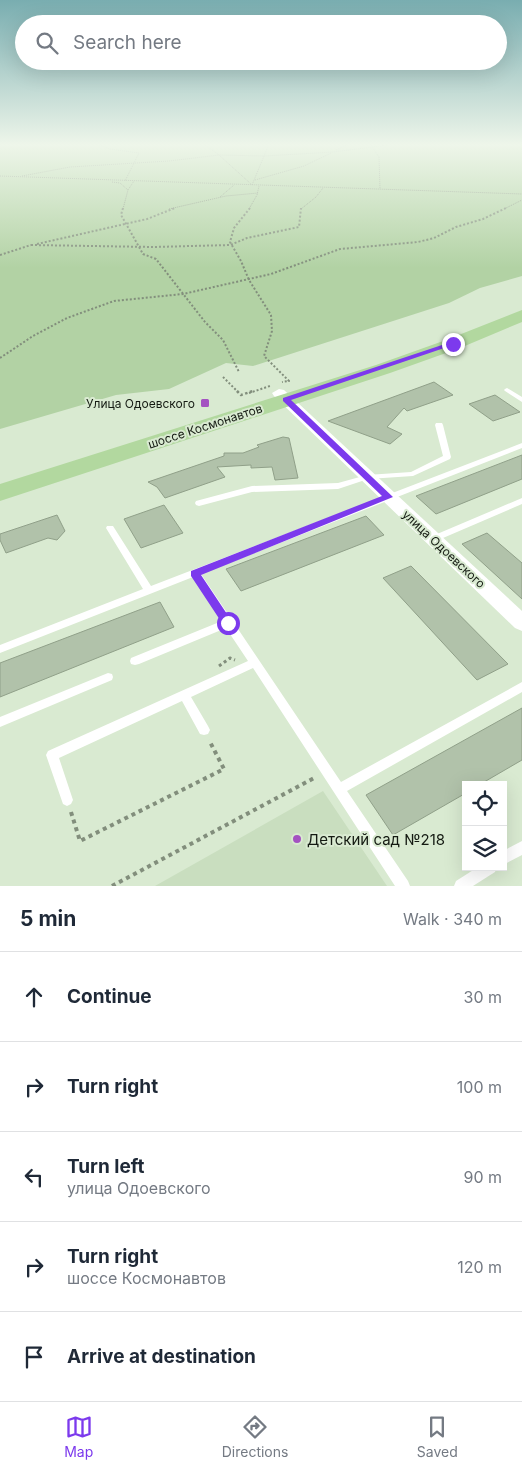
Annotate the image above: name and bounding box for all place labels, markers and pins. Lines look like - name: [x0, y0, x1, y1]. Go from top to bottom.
- place label: Улица Одоевского: [86, 396, 195, 411]
- marker: Улица Одоевского: [199, 397, 211, 409]
- place label: Детский сад №218: [307, 830, 445, 849]
- marker: Детский сад №218: [291, 833, 303, 845]

